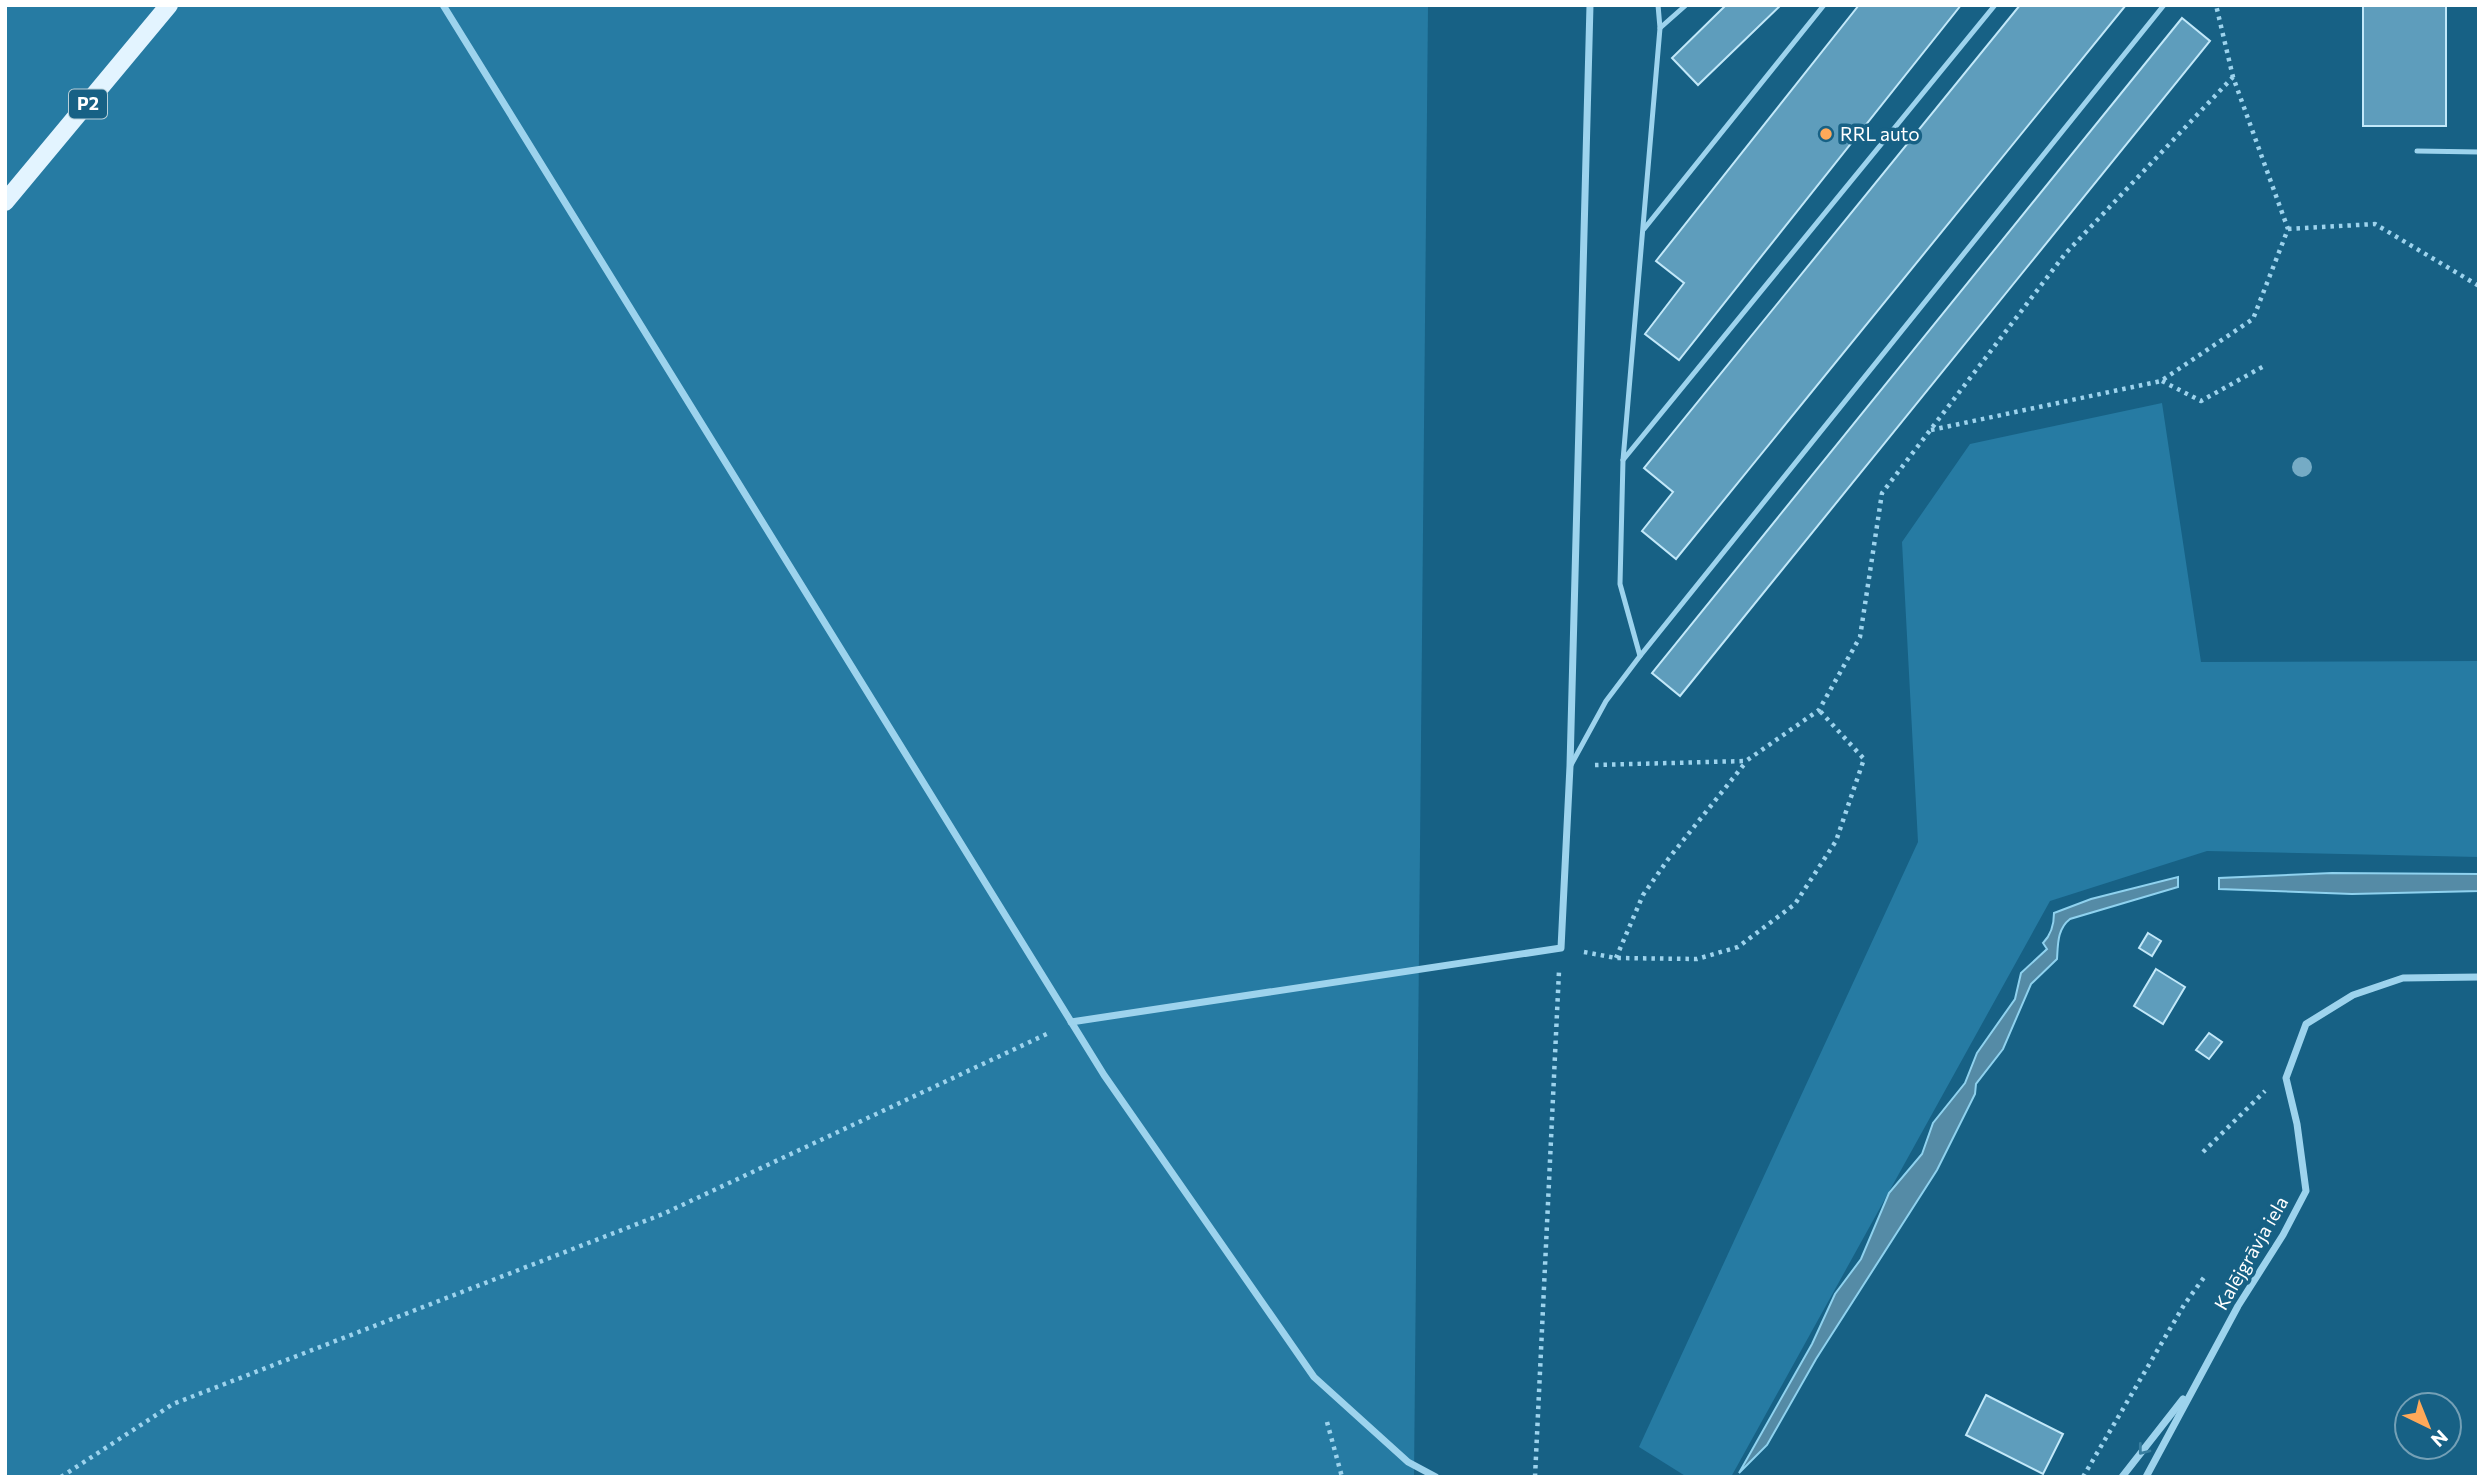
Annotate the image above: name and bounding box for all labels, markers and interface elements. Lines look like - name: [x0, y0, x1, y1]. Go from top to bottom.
- road number: P2: [69, 90, 107, 119]
- place label: RRL auto: [1840, 122, 1920, 145]
- marker: RRL auto: [1818, 126, 1834, 142]
- street label: Kalējgrāvja iela: [2209, 1192, 2292, 1314]
- north arrow: [2393, 1391, 2463, 1461]
- text: N: [2427, 1426, 2453, 1452]
- one-way arrow: [2139, 1442, 2151, 1455]

